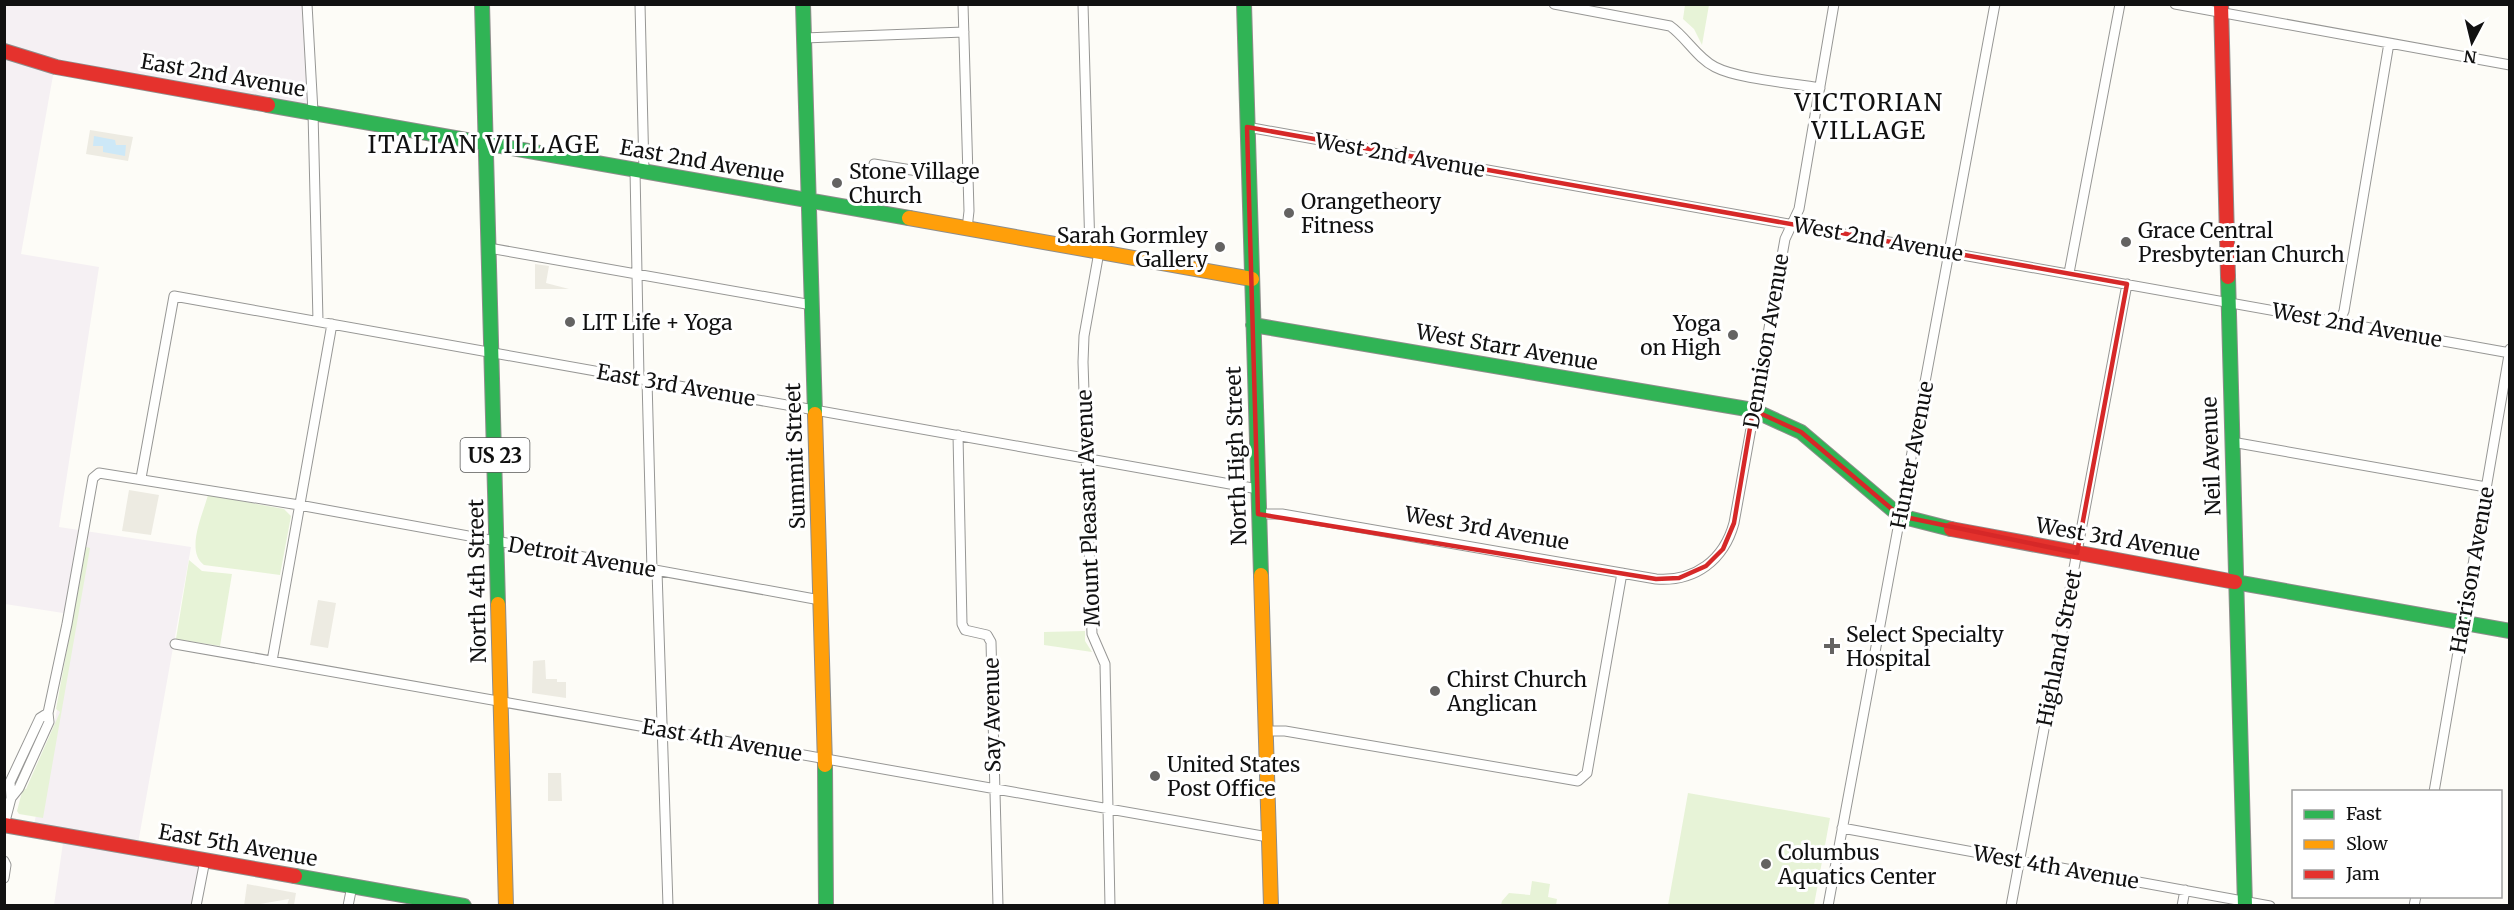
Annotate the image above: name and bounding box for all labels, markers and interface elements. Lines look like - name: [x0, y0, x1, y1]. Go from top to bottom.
- north arrow: [2442, 12, 2502, 72]
- text: N: [2462, 46, 2478, 68]
- street label: East 2nd Avenue: [139, 47, 307, 103]
- district label: VICTORIAN VILLAGE: [1793, 87, 1944, 146]
- street label: West 2nd Avenue: [1312, 127, 1487, 183]
- district label: ITALIAN VILLAGE: [368, 129, 600, 160]
- street label: East 2nd Avenue: [618, 133, 786, 189]
- place label: Stone Village Church: [849, 158, 980, 209]
- marker: Stone Village Church: [830, 176, 844, 190]
- place label: Orangetheory Fitness: [1301, 188, 1442, 239]
- marker: Orangetheory Fitness: [1282, 206, 1296, 220]
- street label: West 2nd Avenue: [1790, 211, 1965, 267]
- place label: Grace Central Presbyterian Church: [2138, 217, 2345, 268]
- place label: Sarah Gormley Gallery: [1057, 222, 1209, 273]
- marker: Grace Central Presbyterian Church: [2119, 235, 2133, 249]
- marker: Sarah Gormley Gallery: [1213, 240, 1227, 254]
- street label: Dennison Avenue: [1737, 251, 1795, 430]
- street label: West 2nd Avenue: [2269, 297, 2444, 353]
- place label: LIT Life + Yoga: [582, 309, 733, 336]
- place label: Yoga on High: [1640, 310, 1721, 361]
- marker: LIT Life + Yoga: [563, 315, 577, 329]
- street label: West Starr Avenue: [1413, 318, 1600, 376]
- marker: Yoga on High: [1726, 328, 1740, 342]
- street label: East 3rd Avenue: [595, 358, 757, 412]
- street label: North High Street: [1219, 366, 1253, 546]
- street label: Hunter Avenue: [1884, 379, 1940, 531]
- street label: Summit Street: [779, 382, 811, 530]
- street label: Mount Pleasant Avenue: [1070, 389, 1106, 627]
- street label: Neil Avenue: [2195, 396, 2227, 516]
- road number: US 23: [460, 438, 530, 472]
- street label: Harrison Avenue: [2444, 484, 2500, 656]
- street label: North 4th Street: [462, 499, 492, 663]
- street label: West 3rd Avenue: [1402, 500, 1571, 556]
- street label: West 3rd Avenue: [2033, 511, 2202, 567]
- street label: Detroit Avenue: [506, 531, 658, 583]
- street label: Highland Street: [2031, 567, 2087, 729]
- place label: Select Specialty Hospital: [1846, 621, 2005, 672]
- marker: Select Specialty Hospital: [1823, 637, 1841, 655]
- street label: Say Avenue: [978, 657, 1006, 773]
- place label: Chirst Church Anglican: [1446, 666, 1587, 717]
- marker: Chirst Church Anglican: [1428, 684, 1442, 698]
- street label: East 4th Avenue: [640, 713, 804, 767]
- place label: United States Post Office: [1167, 751, 1300, 802]
- marker: United States Post Office: [1148, 769, 1162, 783]
- legend: [2292, 790, 2502, 898]
- text: Fast: [2346, 802, 2382, 825]
- street label: East 5th Avenue: [156, 818, 320, 872]
- text: Slow: [2346, 832, 2389, 855]
- place label: Columbus Aquatics Center: [1777, 839, 1936, 890]
- street label: West 4th Avenue: [1970, 839, 2141, 895]
- marker: Columbus Aquatics Center: [1759, 857, 1773, 871]
- text: Jam: [2345, 862, 2380, 885]

